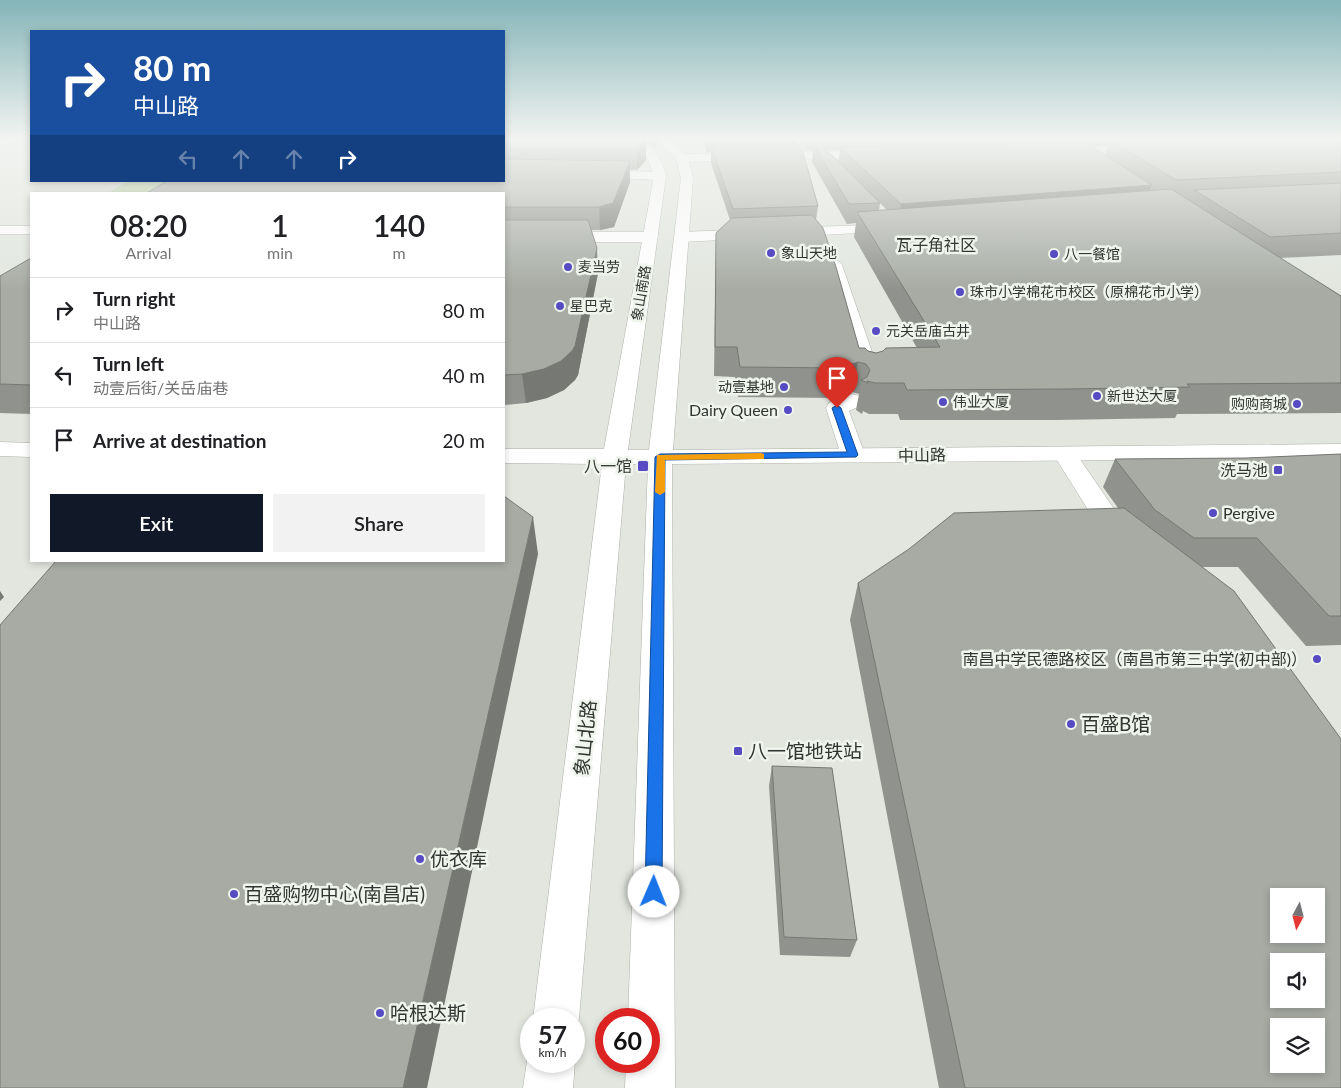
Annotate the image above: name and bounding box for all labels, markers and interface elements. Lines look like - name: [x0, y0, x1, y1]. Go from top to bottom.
- text: 80 m: [133, 46, 211, 88]
- icon: right: [50, 50, 115, 115]
- text: 中山路: [133, 92, 199, 119]
- icon: left: [174, 145, 202, 173]
- icon: ahead: [227, 145, 255, 173]
- icon: ahead: [280, 145, 308, 173]
- icon: right: [333, 145, 361, 173]
- text: 08:20: [110, 207, 187, 243]
- text: 1: [271, 207, 289, 243]
- text: 140: [373, 207, 425, 243]
- district label: 瓦子角社区: [896, 235, 976, 254]
- text: Arrival: [125, 243, 172, 262]
- text: min: [267, 243, 293, 262]
- text: m: [392, 243, 406, 262]
- place label: 象山天地: [781, 244, 837, 261]
- place label: 八一餐馆: [1064, 245, 1120, 262]
- marker: 象山天地: [765, 247, 777, 259]
- marker: 八一餐馆: [1048, 248, 1060, 260]
- place label: 麦当劳: [578, 258, 620, 275]
- marker: 麦当劳: [562, 261, 574, 273]
- street label: 象山南路: [628, 264, 653, 322]
- place label: 珠市小学棉花市校区（原棉花市小学）: [970, 283, 1208, 300]
- marker: 珠市小学棉花市校区（原棉花市小学）: [954, 286, 966, 298]
- text: Turn right: [93, 287, 175, 310]
- icon: right: [50, 296, 78, 324]
- place label: 星巴克: [570, 297, 612, 314]
- text: 80 m: [442, 299, 485, 322]
- marker: 星巴克: [554, 300, 566, 312]
- text: 中山路: [93, 313, 141, 332]
- place label: 元关岳庙古井: [886, 322, 970, 339]
- marker: 元关岳庙古井: [870, 325, 882, 337]
- text: Turn left: [93, 352, 164, 375]
- pin: [816, 357, 858, 408]
- icon: left: [50, 361, 78, 389]
- text: 40 m: [442, 364, 485, 387]
- icon: arrive: [823, 364, 851, 392]
- text: 动壹后街/关岳庙巷: [93, 378, 228, 397]
- place label: 动壹基地: [718, 378, 774, 395]
- marker: 动壹基地: [778, 381, 790, 393]
- place label: 新世达大厦: [1107, 387, 1177, 404]
- marker: 新世达大厦: [1091, 390, 1103, 402]
- place label: 伟业大厦: [953, 393, 1009, 410]
- place label: 购购商城: [1231, 395, 1287, 412]
- marker: 伟业大厦: [937, 396, 949, 408]
- marker: 购购商城: [1291, 398, 1303, 410]
- place label: Dairy Queen: [689, 400, 778, 419]
- marker: Dairy Queen: [782, 404, 794, 416]
- icon: arrive: [50, 426, 78, 454]
- text: Arrive at destination: [93, 429, 266, 452]
- text: 20 m: [442, 429, 485, 452]
- street label: 中山路: [898, 445, 946, 464]
- place label: 八一馆: [584, 456, 632, 475]
- marker: 八一馆: [636, 459, 650, 473]
- place label: 洗马池: [1220, 460, 1268, 479]
- marker: 洗马池: [1272, 464, 1284, 476]
- button: Exit: [50, 494, 263, 552]
- button: Share: [273, 494, 485, 552]
- place label: Pergive: [1223, 503, 1275, 522]
- marker: Pergive: [1207, 507, 1219, 519]
- place label: 南昌中学民德路校区（南昌市第三中学(初中部)）: [962, 649, 1307, 668]
- marker: 南昌中学民德路校区（南昌市第三中学(初中部)）: [1311, 653, 1323, 665]
- street label: 象山北路: [569, 699, 600, 777]
- place label: 百盛B馆: [1081, 712, 1150, 735]
- marker: 百盛B馆: [1065, 718, 1077, 730]
- place label: 八一馆地铁站: [748, 739, 862, 762]
- marker: 八一馆地铁站: [732, 745, 744, 757]
- place label: 优衣库: [430, 847, 487, 870]
- marker: 优衣库: [414, 853, 426, 865]
- position arrow: [627, 865, 679, 917]
- place label: 百盛购物中心(南昌店): [244, 882, 425, 905]
- marker: 百盛购物中心(南昌店): [228, 888, 240, 900]
- north arrow: [1270, 888, 1325, 942]
- map controls: [1270, 888, 1325, 1073]
- button: sound: [1270, 953, 1325, 1008]
- place label: 哈根达斯: [390, 1001, 466, 1024]
- marker: 哈根达斯: [374, 1007, 386, 1019]
- speed limit sign: 60: [595, 1008, 660, 1073]
- button: layers: [1270, 1018, 1325, 1073]
- text: 57: [538, 1019, 567, 1049]
- text: km/h: [538, 1045, 567, 1060]

